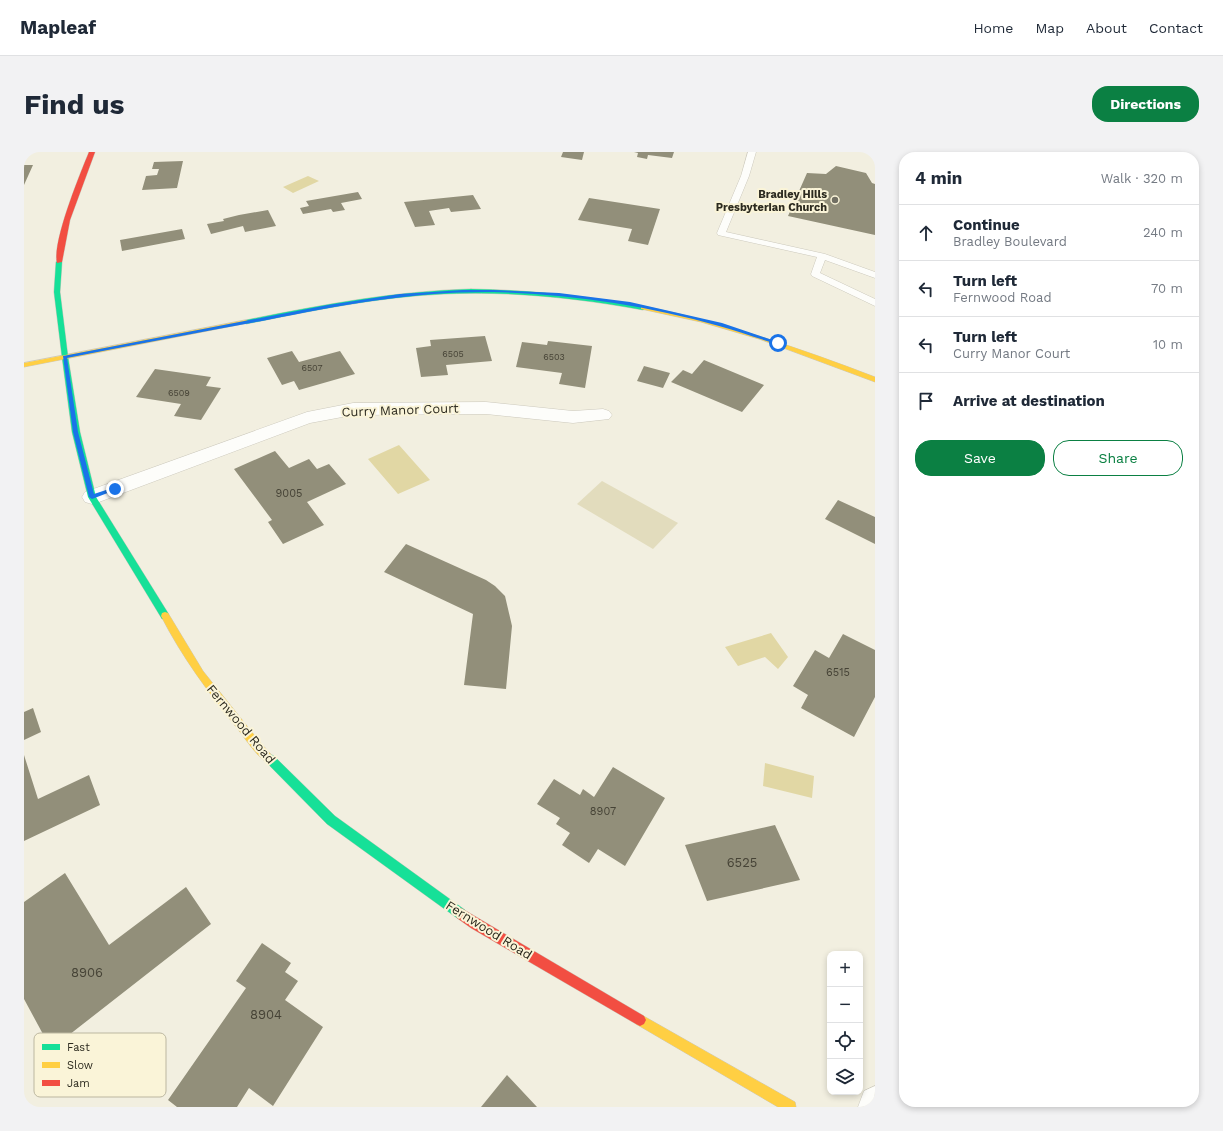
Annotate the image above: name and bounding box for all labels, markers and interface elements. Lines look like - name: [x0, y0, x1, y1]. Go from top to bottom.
- text: Mapleaf: [20, 16, 96, 39]
- text: Home: [973, 20, 1013, 36]
- text: Map: [1035, 20, 1064, 36]
- text: About: [1086, 20, 1127, 36]
- text: Contact: [1149, 20, 1203, 36]
- button: Directions: [1092, 86, 1199, 122]
- text: Find us: [24, 88, 124, 121]
- text: 4 min: [915, 168, 962, 188]
- text: Walk · 320 m: [1101, 171, 1183, 186]
- place label: Bradley Hills Presbyterian Church: [716, 188, 827, 214]
- marker: Bradley Hills Presbyterian Church: [830, 195, 840, 205]
- text: Continue: [953, 216, 1020, 234]
- icon: ahead: [915, 222, 937, 244]
- text: 240 m: [1143, 225, 1183, 240]
- text: Bradley Boulevard: [953, 234, 1067, 249]
- text: Turn left: [953, 272, 1017, 290]
- icon: left: [915, 278, 937, 300]
- text: 70 m: [1151, 281, 1183, 296]
- text: Fernwood Road: [953, 290, 1052, 305]
- text: Turn left: [953, 328, 1017, 346]
- route start: [769, 334, 787, 352]
- icon: left: [915, 334, 937, 356]
- text: 10 m: [1153, 337, 1183, 352]
- text: Curry Manor Court: [953, 346, 1070, 361]
- house number: 6505: [442, 349, 464, 359]
- house number: 6503: [543, 352, 565, 362]
- house number: 6507: [301, 363, 323, 373]
- house number: 6509: [168, 388, 190, 398]
- icon: arrive: [915, 390, 937, 412]
- text: Arrive at destination: [953, 392, 1105, 410]
- street label: Curry Manor Court: [341, 400, 459, 420]
- button: Save: [915, 440, 1045, 476]
- button: Share: [1053, 440, 1183, 476]
- route end: [106, 480, 124, 498]
- house number: 9005: [276, 487, 302, 500]
- house number: 6515: [826, 666, 850, 679]
- street label: Fernwood Road: [204, 681, 278, 767]
- house number: 8907: [590, 805, 616, 818]
- house number: 6525: [727, 855, 757, 870]
- street label: Fernwood Road: [443, 898, 535, 962]
- map controls: [827, 951, 863, 1095]
- button: +: [827, 951, 863, 987]
- house number: 8906: [71, 965, 103, 980]
- button: −: [827, 987, 863, 1023]
- house number: 8904: [250, 1007, 282, 1022]
- button: locate: [827, 1023, 863, 1059]
- legend: [34, 1033, 166, 1097]
- text: Fast: [67, 1041, 90, 1054]
- text: Slow: [67, 1059, 93, 1072]
- button: layers: [827, 1059, 863, 1095]
- text: Jam: [67, 1077, 90, 1090]

